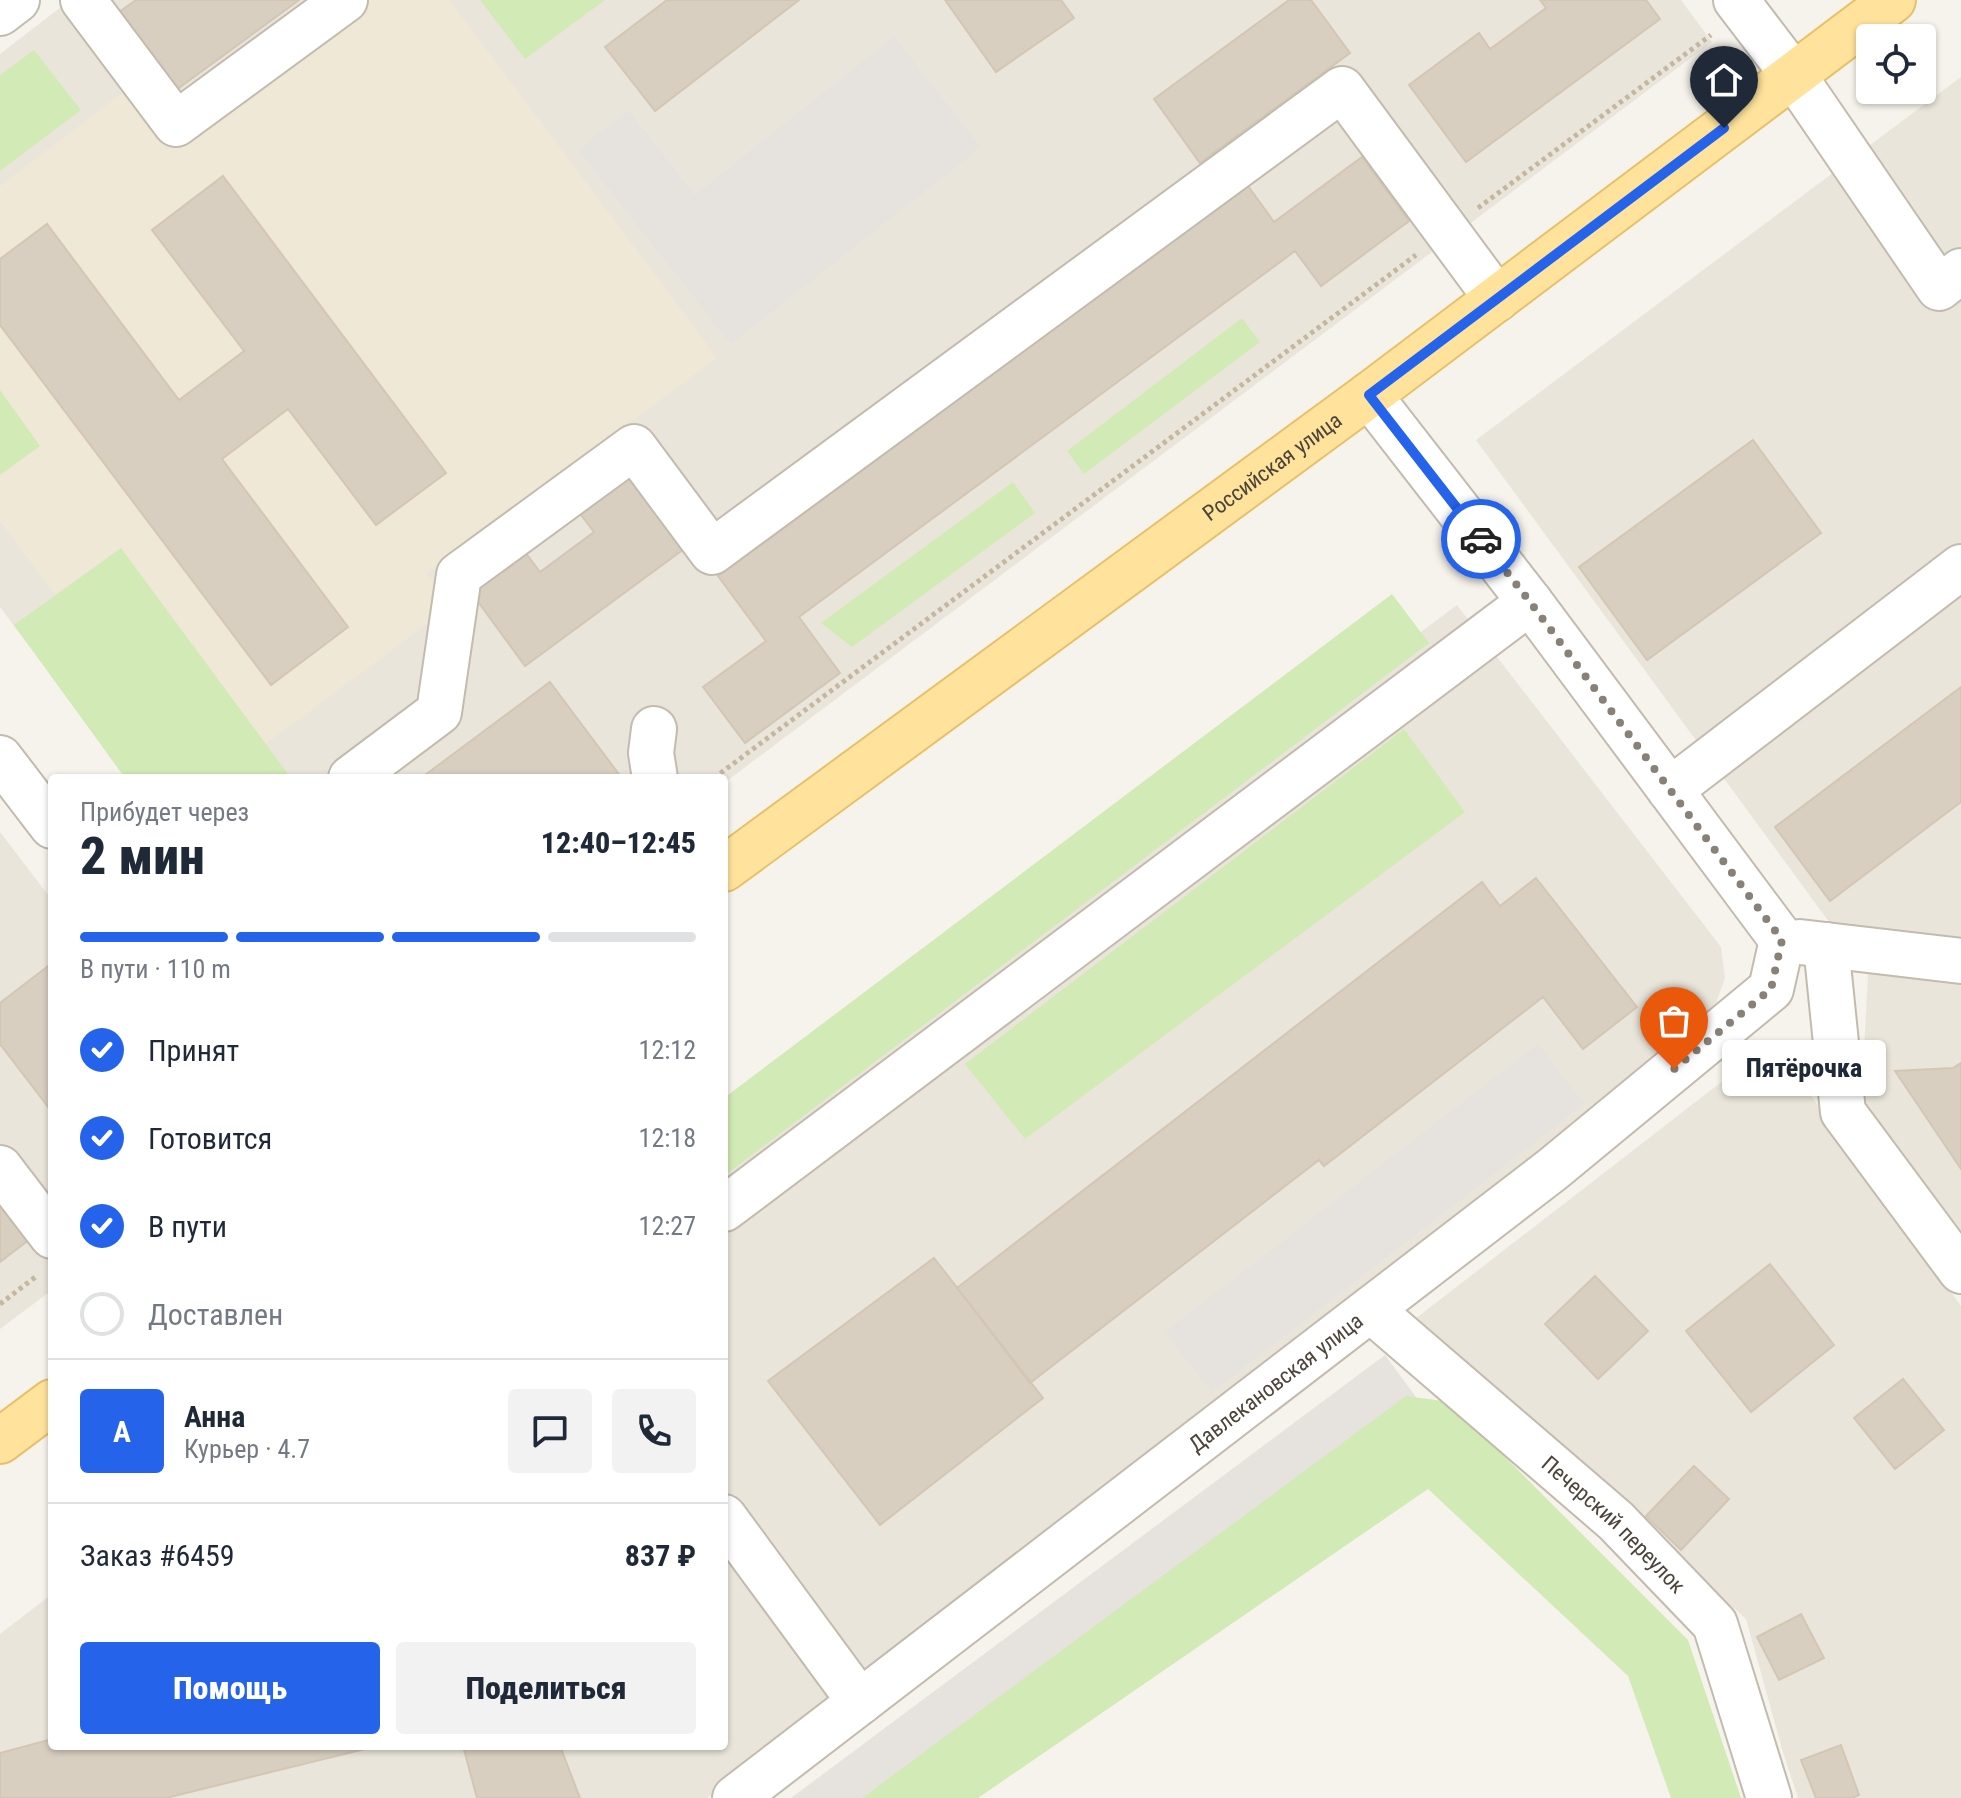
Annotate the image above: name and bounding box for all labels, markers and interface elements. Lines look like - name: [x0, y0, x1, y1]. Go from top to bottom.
- map controls: [1856, 24, 1936, 104]
- button: locate: [1856, 24, 1936, 104]
- pin: [1690, 46, 1758, 128]
- icon: home: [1702, 58, 1746, 102]
- street label: Российская улица: [1198, 407, 1346, 526]
- courier: [1441, 499, 1521, 579]
- icon: car: [1459, 517, 1503, 561]
- text: Прибудет через: [80, 797, 249, 827]
- text: 12:40–12:45: [541, 825, 696, 860]
- text: 2 мин: [80, 826, 205, 887]
- text: В пути · 110 m: [80, 954, 231, 984]
- pin: [1640, 987, 1708, 1069]
- icon: bag: [1652, 999, 1696, 1043]
- icon: check: [80, 1028, 124, 1072]
- text: Принят: [148, 1033, 239, 1068]
- text: 12:12: [639, 1035, 696, 1065]
- callout: Пятёрочка: [1722, 1041, 1886, 1097]
- text: Пятёрочка: [1746, 1053, 1862, 1083]
- icon: check: [80, 1116, 124, 1160]
- text: Готовится: [148, 1121, 272, 1156]
- text: 12:18: [639, 1123, 696, 1153]
- icon: check: [80, 1204, 124, 1248]
- text: В пути: [148, 1209, 227, 1244]
- text: 12:27: [639, 1211, 696, 1241]
- text: Доставлен: [148, 1297, 283, 1332]
- street label: Давлекановская улица: [1184, 1308, 1367, 1457]
- button: chat: [508, 1389, 592, 1473]
- button: phone: [612, 1389, 696, 1473]
- text: Анна: [184, 1399, 245, 1434]
- text: А: [113, 1414, 131, 1449]
- text: Курьер · 4.7: [184, 1434, 310, 1464]
- street label: Печерский переулок: [1537, 1451, 1691, 1598]
- text: Заказ #6459: [80, 1538, 235, 1573]
- text: 837 ₽: [625, 1538, 696, 1573]
- button: Помощь: [80, 1642, 380, 1734]
- button: Поделиться: [396, 1642, 696, 1734]

